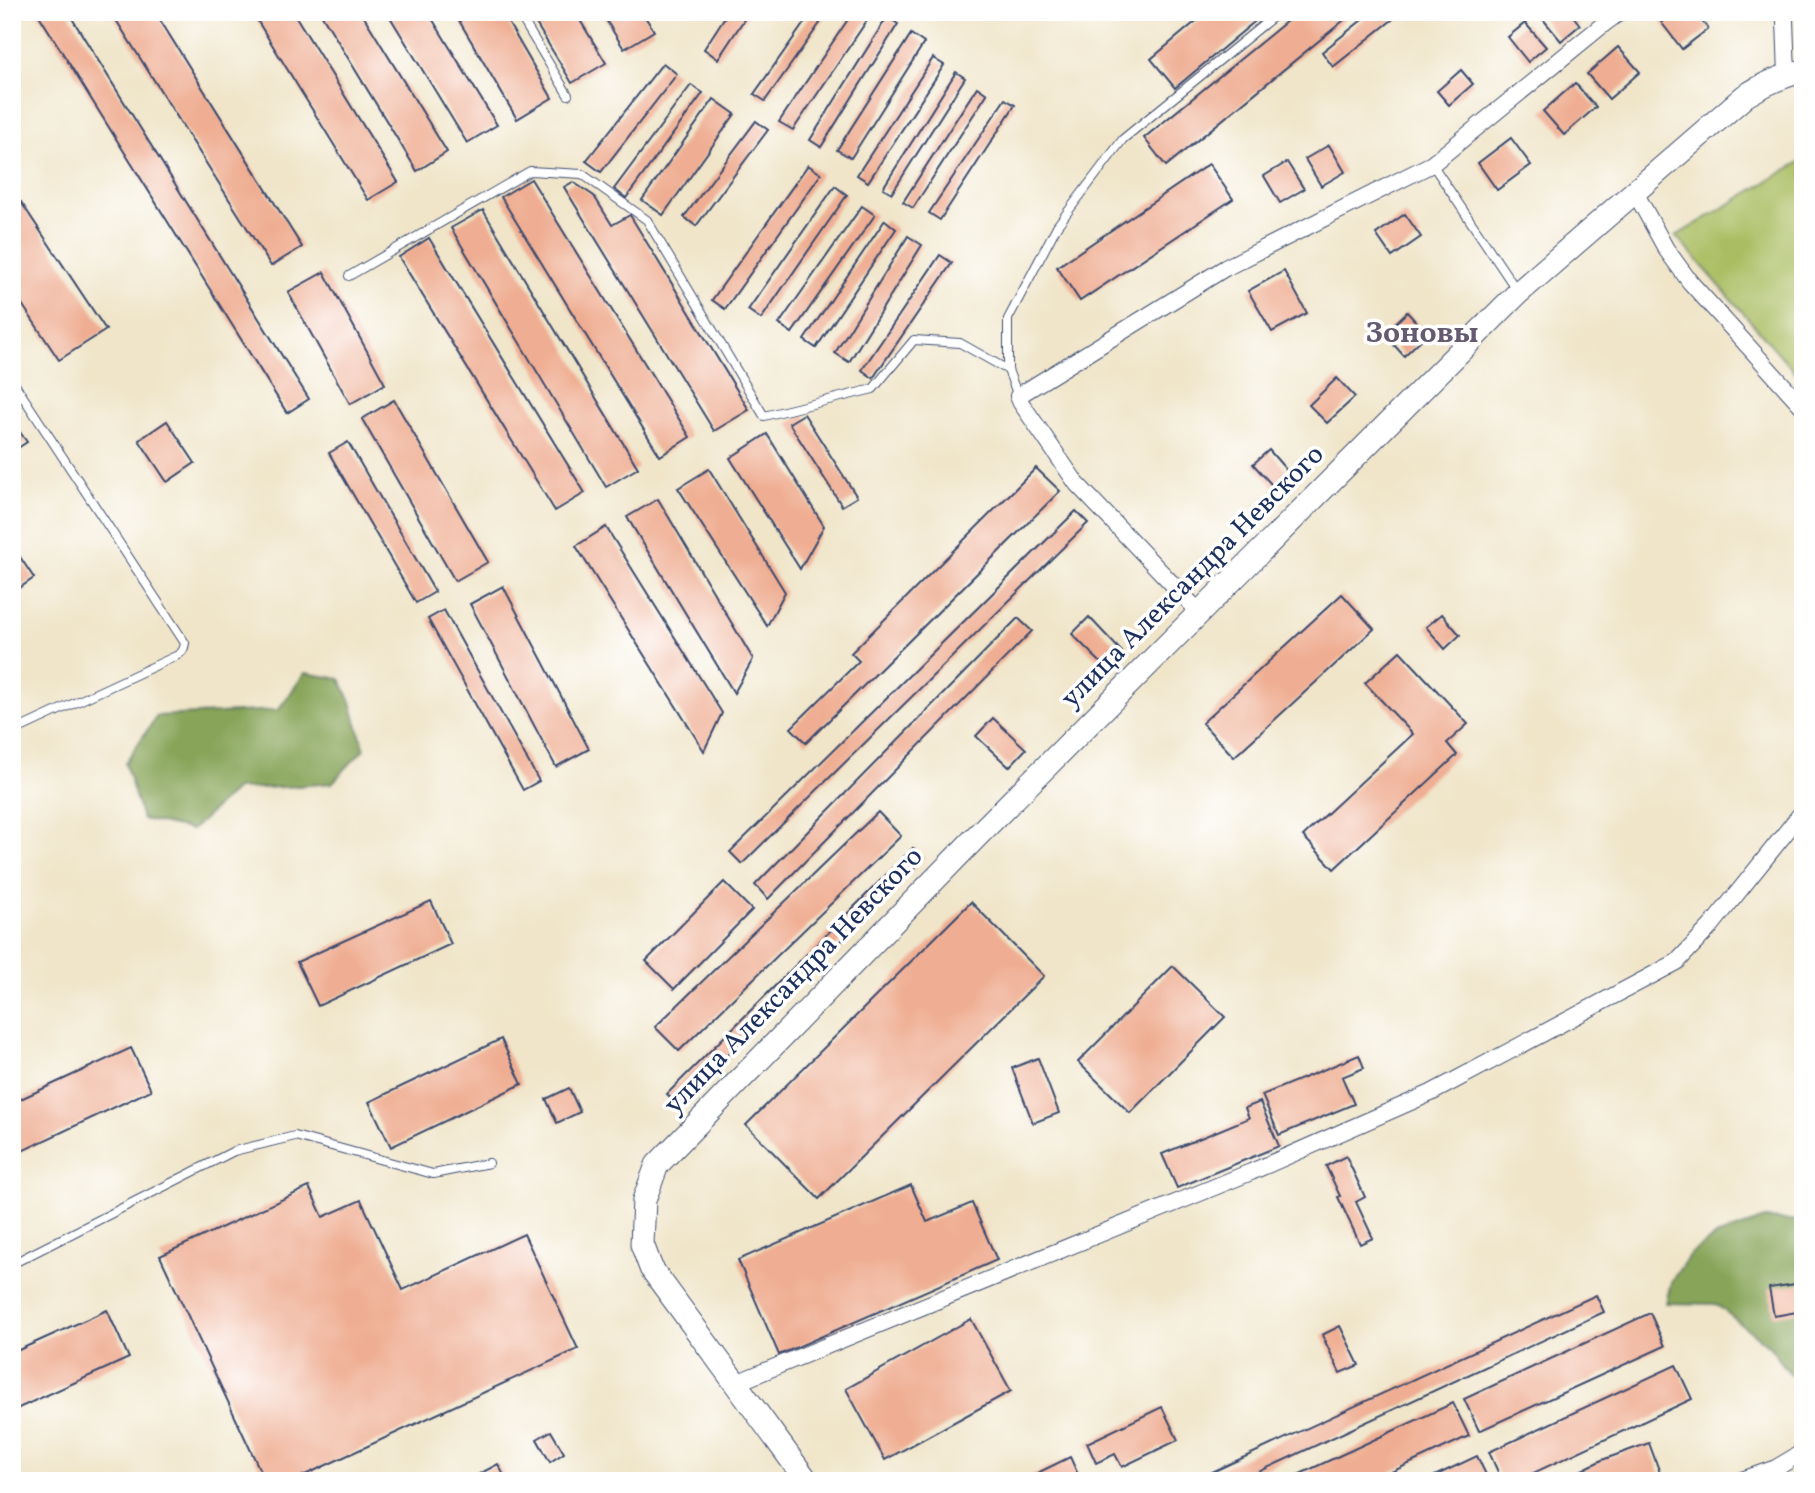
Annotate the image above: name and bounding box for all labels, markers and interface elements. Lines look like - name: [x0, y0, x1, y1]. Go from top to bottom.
- district label: Зоновы: [1365, 313, 1479, 355]
- street label: улица Александра Невского: [1052, 436, 1334, 718]
- street label: улица Александра Невского: [655, 838, 933, 1124]

